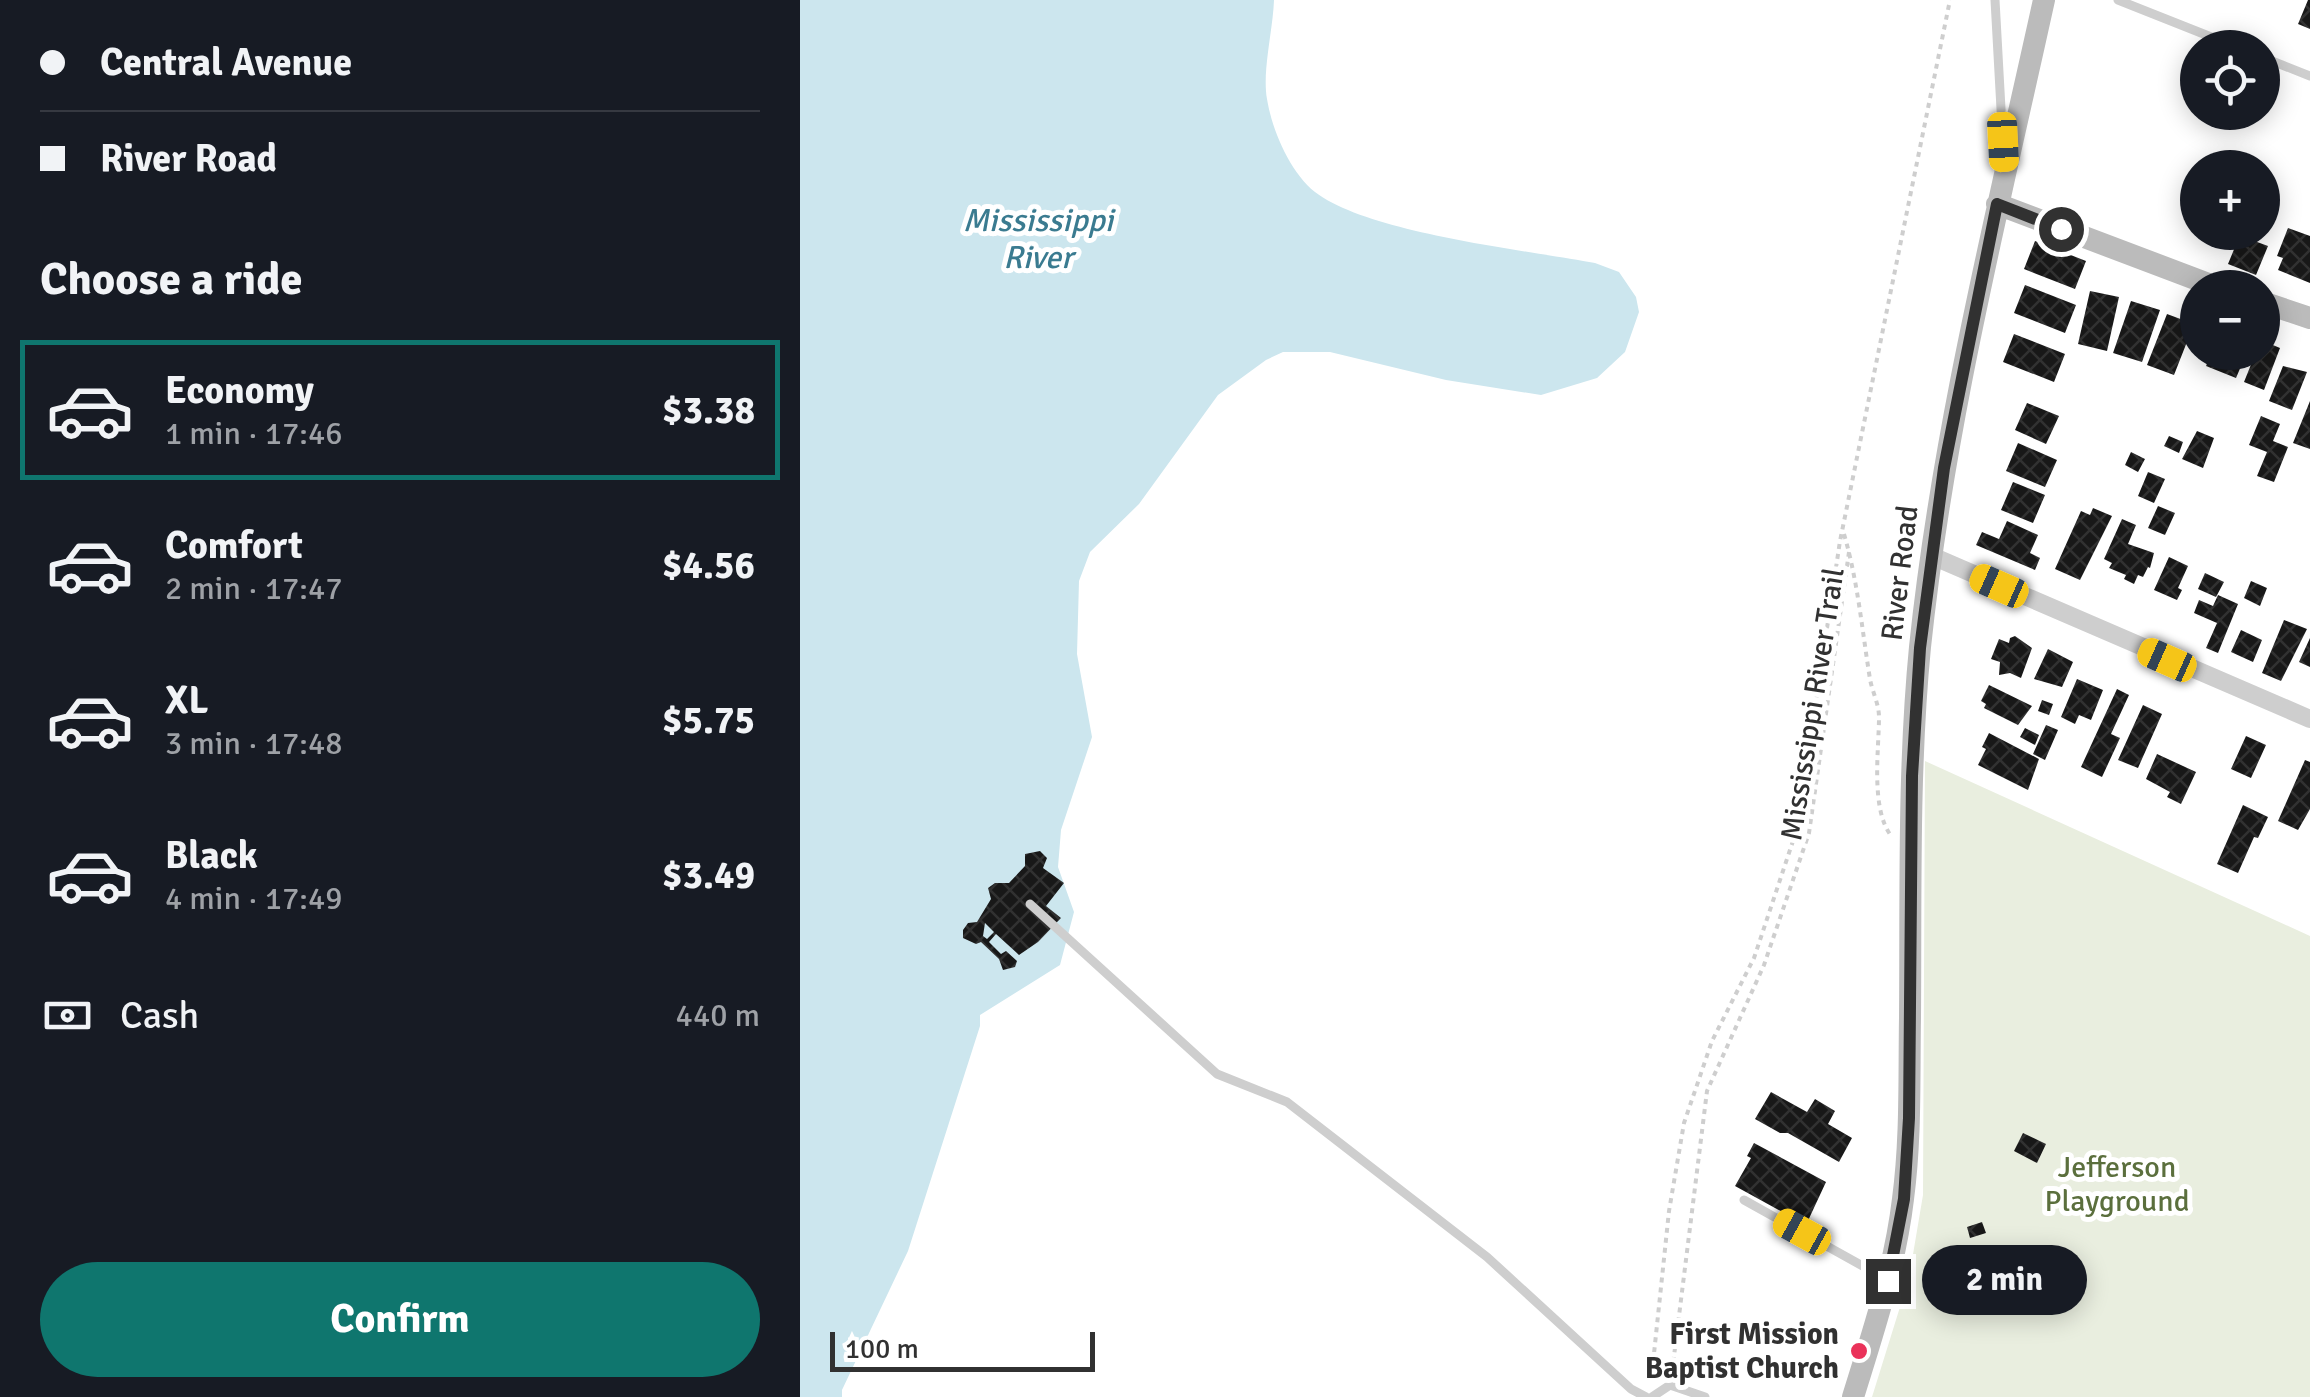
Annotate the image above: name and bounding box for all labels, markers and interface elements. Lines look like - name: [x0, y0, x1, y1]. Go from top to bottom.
- map controls: [2180, 30, 2280, 370]
- button: locate: [2180, 30, 2280, 130]
- text: Central Avenue: [100, 39, 352, 86]
- car: [1986, 111, 2020, 173]
- text: River Road: [100, 135, 277, 182]
- button: +: [2180, 150, 2280, 250]
- water label: Mississippi River: [963, 201, 1117, 277]
- route start: [2039, 207, 2084, 252]
- text: Choose a ride: [40, 252, 303, 307]
- button: −: [2180, 270, 2280, 370]
- icon: car: [45, 365, 135, 455]
- text: Economy: [165, 367, 314, 414]
- text: $3.38: [662, 387, 755, 434]
- text: 1 min · 17:46: [165, 414, 343, 453]
- street label: River Road: [1873, 503, 1927, 643]
- icon: car: [45, 520, 135, 610]
- text: Comfort: [165, 522, 303, 569]
- text: $4.56: [662, 542, 755, 589]
- car: [1965, 560, 2033, 612]
- street label: Mississippi River Trail: [1773, 565, 1853, 843]
- text: 2 min · 17:47: [165, 569, 343, 608]
- car: [2133, 634, 2201, 686]
- icon: car: [45, 675, 135, 765]
- text: XL: [165, 677, 208, 724]
- text: $5.75: [662, 697, 755, 744]
- text: 3 min · 17:48: [165, 724, 343, 763]
- icon: car: [45, 830, 135, 920]
- text: Black: [165, 832, 258, 879]
- text: $3.49: [662, 852, 755, 899]
- text: 4 min · 17:49: [165, 879, 343, 918]
- icon: cash: [40, 988, 95, 1043]
- text: Cash: [120, 992, 199, 1039]
- text: 440 m: [676, 996, 760, 1035]
- park label: Jefferson Playground: [2044, 1149, 2190, 1220]
- car: [1768, 1204, 1836, 1260]
- callout: 2 min: [1923, 1246, 2088, 1316]
- route end: [1866, 1259, 1911, 1304]
- text: 2 min: [1966, 1260, 2043, 1299]
- button: Confirm: [40, 1262, 760, 1377]
- place label: First Mission Baptist Church: [1645, 1316, 1839, 1387]
- scale bar: [830, 1327, 1095, 1372]
- text: 100 m: [845, 1332, 919, 1366]
- marker: First Mission Baptist Church: [1848, 1340, 1870, 1362]

